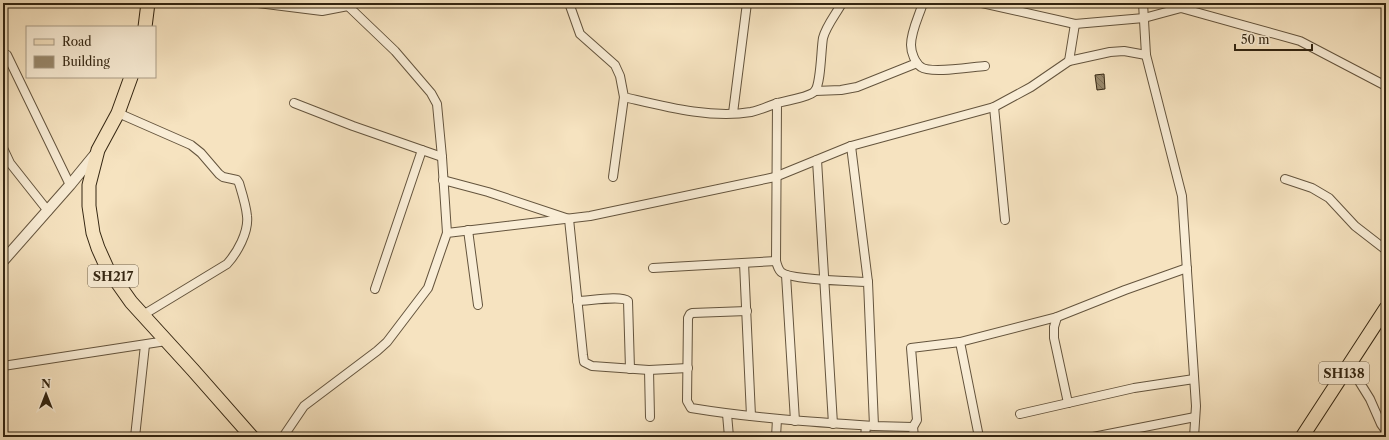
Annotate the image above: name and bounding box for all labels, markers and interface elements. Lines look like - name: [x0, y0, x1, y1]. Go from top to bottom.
- legend: [26, 26, 156, 78]
- scale bar: [1235, 26, 1312, 52]
- text: 50 m: [1241, 32, 1270, 47]
- text: Road: [62, 34, 92, 49]
- text: Building: [62, 54, 110, 69]
- road number: SH217: [88, 265, 138, 287]
- road number: SH138: [1319, 362, 1369, 384]
- north arrow: [26, 374, 66, 414]
- text: N: [41, 377, 51, 391]

